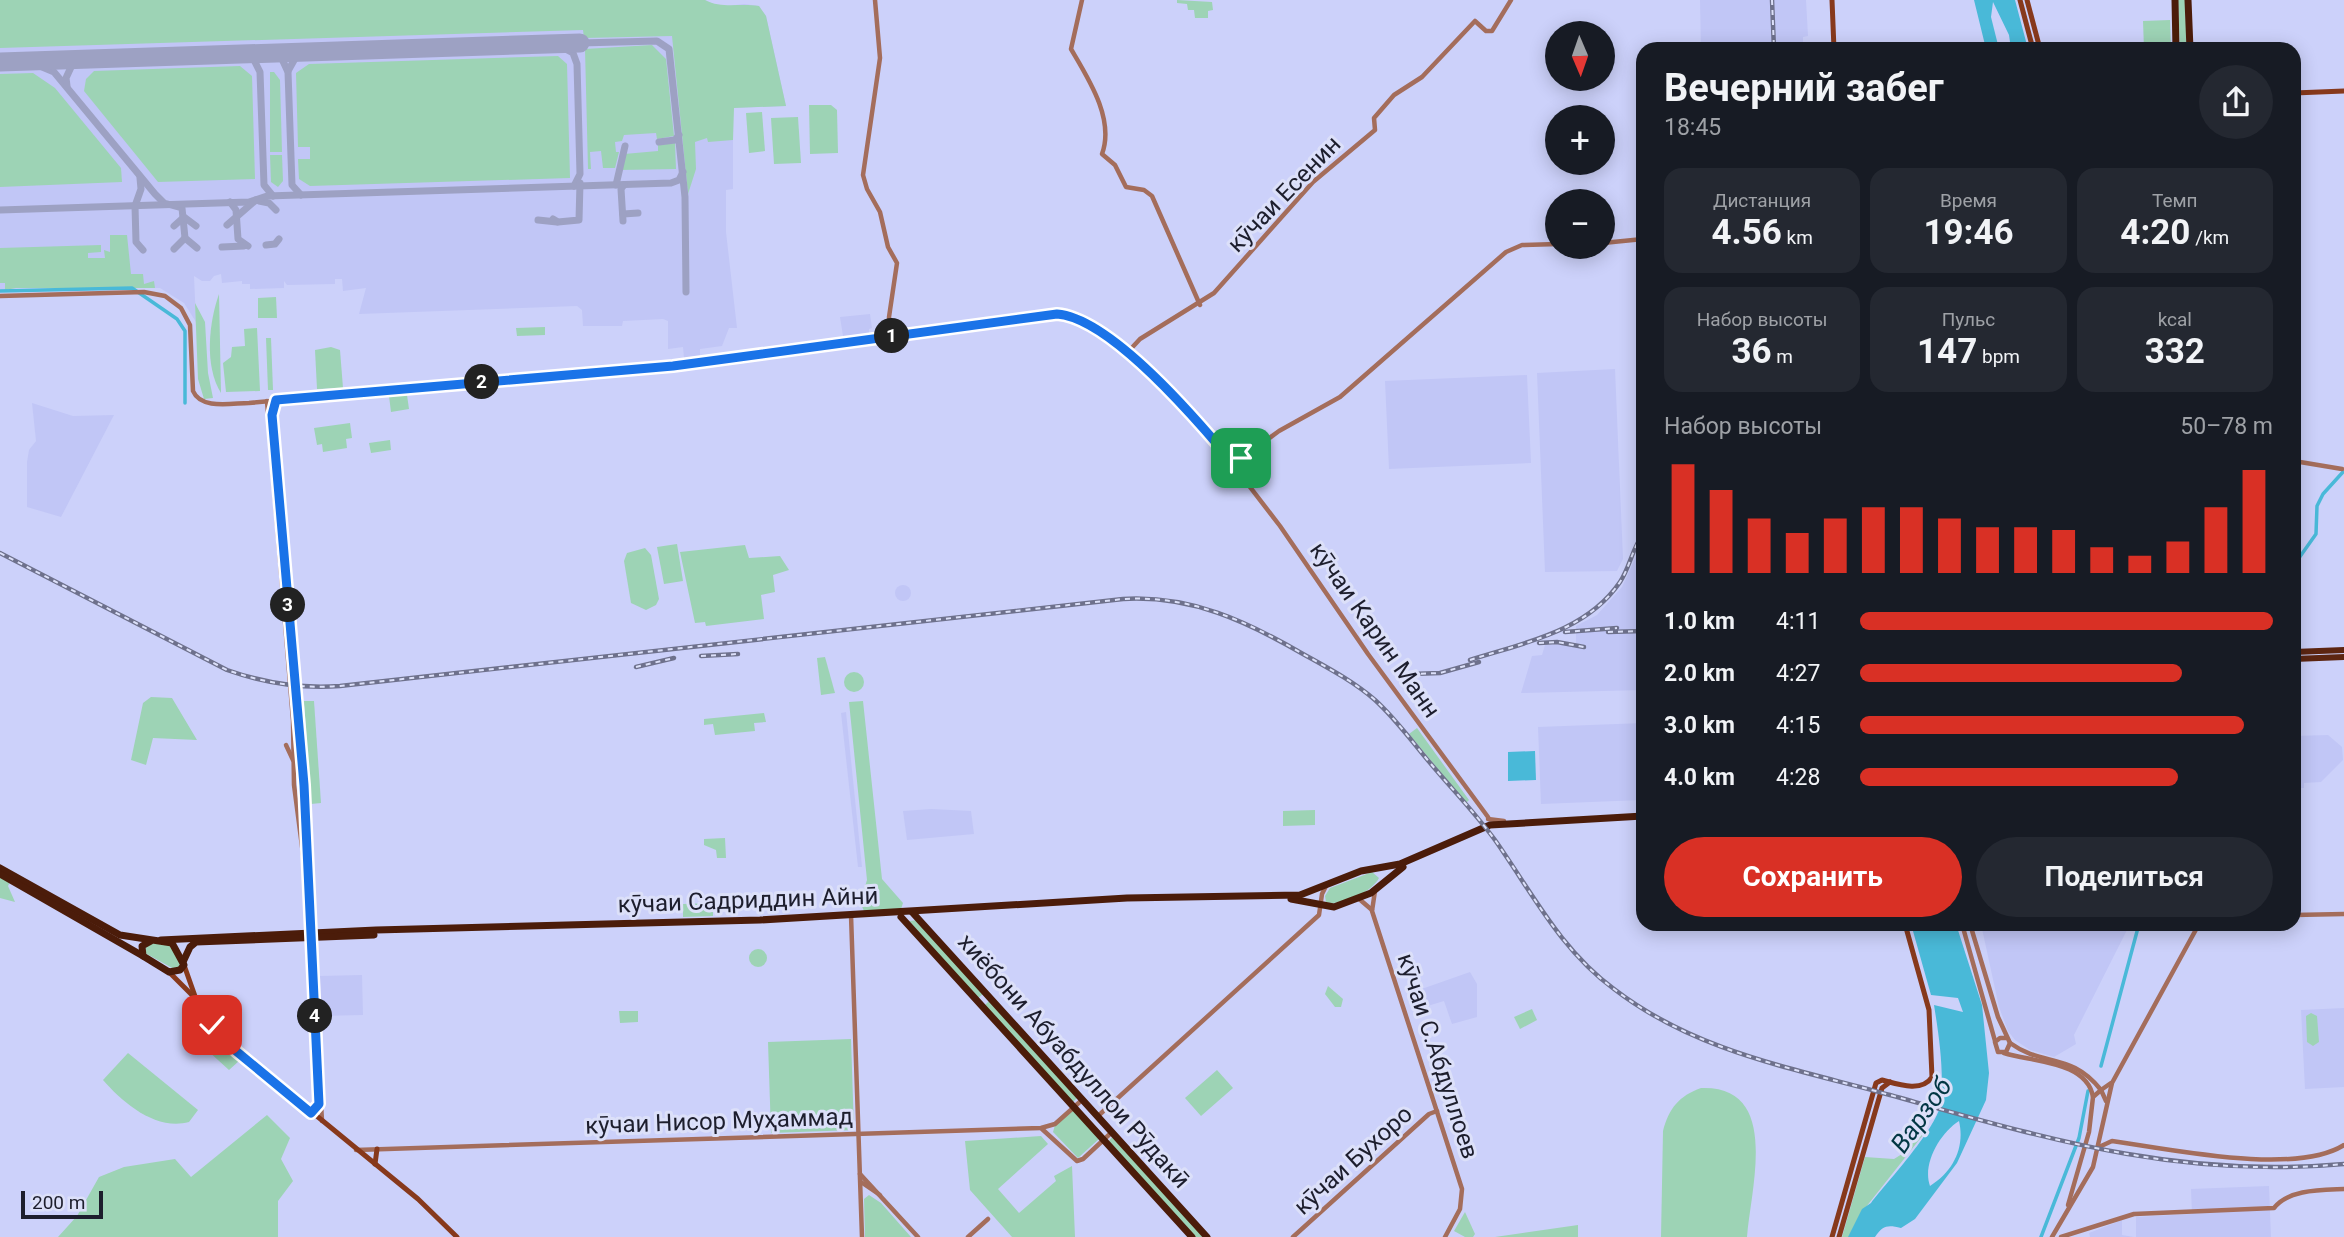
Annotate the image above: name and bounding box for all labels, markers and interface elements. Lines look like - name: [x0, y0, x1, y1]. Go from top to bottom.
- north arrow: [1545, 21, 1615, 91]
- map controls: [1545, 21, 1615, 259]
- button: share: [2199, 65, 2273, 139]
- text: Вечерний забег: [1664, 66, 1944, 110]
- button: +: [1545, 105, 1615, 175]
- text: 18:45: [1664, 114, 1721, 141]
- street label: кӯчаи Есенин: [1222, 130, 1346, 258]
- button: −: [1545, 189, 1615, 259]
- text: Дистанция: [1713, 189, 1811, 212]
- text: Время: [1940, 189, 1997, 212]
- text: Темп: [2152, 189, 2198, 212]
- text: 4.56: [1711, 212, 1782, 253]
- text: 19:46: [1923, 212, 2014, 253]
- text: 4:20: [2120, 212, 2190, 253]
- text: km: [1782, 226, 1813, 249]
- text: /km: [2190, 226, 2229, 249]
- text: Набор высоты: [1697, 308, 1828, 331]
- text: Пульс: [1942, 308, 1995, 331]
- text: kcal: [2158, 308, 2192, 331]
- pin: 1: [874, 318, 910, 354]
- text: 1: [886, 324, 897, 347]
- text: 36: [1731, 331, 1772, 372]
- text: 147: [1917, 331, 1977, 372]
- text: 332: [2145, 331, 2205, 372]
- text: m: [1772, 345, 1793, 368]
- text: bpm: [1977, 345, 2020, 368]
- pin: 2: [464, 364, 500, 400]
- text: 2: [476, 370, 487, 393]
- text: Набор высоты: [1664, 413, 1822, 440]
- text: 50–78 m: [2180, 413, 2273, 440]
- pin: [1211, 428, 1271, 488]
- icon: arrive: [1222, 439, 1260, 477]
- street label: кӯчаи Карин Манн: [1304, 537, 1446, 723]
- pin: 3: [270, 588, 306, 622]
- text: 3: [282, 593, 293, 616]
- text: 1.0 km: [1664, 608, 1735, 635]
- text: 4:11: [1776, 608, 1820, 635]
- text: 2.0 km: [1664, 660, 1735, 687]
- text: 4:27: [1776, 660, 1820, 687]
- text: 3.0 km: [1664, 712, 1735, 739]
- text: 4:15: [1776, 712, 1820, 739]
- text: 4.0 km: [1664, 764, 1735, 791]
- text: 4:28: [1776, 764, 1820, 791]
- button: Сохранить: [1664, 837, 1962, 917]
- button: Поделиться: [1976, 837, 2273, 917]
- street label: кӯчаи Садриддин Айнӣ: [617, 881, 879, 919]
- street label: хиёбони Абуабдуллои Рӯдакӣ: [952, 928, 1196, 1194]
- street label: кӯчаи С.Абдуллоев: [1392, 950, 1484, 1162]
- pin: [182, 995, 242, 1055]
- pin: 4: [298, 998, 332, 1034]
- text: 4: [309, 1004, 320, 1027]
- icon: check: [193, 1006, 231, 1044]
- water label: Варзоб: [1884, 1072, 1958, 1158]
- street label: кӯчаи Бухоро: [1288, 1100, 1418, 1220]
- street label: кӯчаи Нисор Муҳаммад: [585, 1102, 853, 1140]
- scale bar: [21, 1188, 103, 1220]
- text: 200 m: [32, 1191, 85, 1214]

